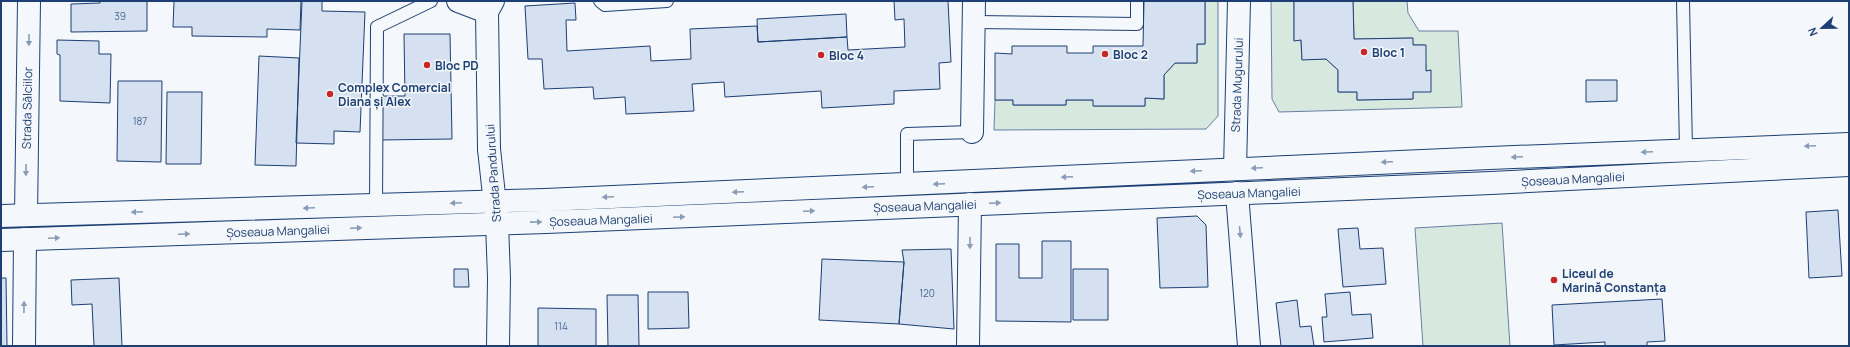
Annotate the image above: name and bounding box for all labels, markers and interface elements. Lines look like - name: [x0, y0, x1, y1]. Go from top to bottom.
- north arrow: [1802, 8, 1842, 48]
- house number: 39: [114, 9, 126, 23]
- text: N: [1804, 25, 1821, 38]
- one-way arrow: [25, 34, 32, 46]
- street label: Strada Mugurului: [1227, 37, 1247, 133]
- place label: Bloc 1: [1372, 44, 1405, 61]
- place label: Bloc 2: [1113, 46, 1148, 63]
- place label: Bloc 4: [829, 47, 864, 64]
- marker: Bloc 1: [1359, 47, 1369, 57]
- marker: Bloc 2: [1100, 49, 1110, 59]
- marker: Bloc 4: [816, 50, 826, 60]
- place label: Bloc PD: [435, 57, 479, 74]
- marker: Bloc PD: [422, 60, 432, 70]
- street label: Strada Sălciilor: [18, 66, 36, 149]
- place label: Complex Comercial Diana și Alex: [338, 79, 451, 110]
- marker: Complex Comercial Diana și Alex: [325, 89, 335, 99]
- house number: 187: [133, 114, 147, 128]
- street label: Strada Pandurului: [481, 123, 505, 223]
- one-way arrow: [1803, 143, 1816, 149]
- one-way arrow: [1641, 148, 1653, 155]
- one-way arrow: [1511, 153, 1523, 160]
- one-way arrow: [1381, 159, 1393, 166]
- one-way arrow: [23, 164, 30, 176]
- one-way arrow: [1250, 165, 1263, 171]
- one-way arrow: [1190, 168, 1203, 174]
- street label: Șoseaua Mangaliei: [1521, 168, 1625, 190]
- one-way arrow: [1061, 174, 1073, 181]
- one-way arrow: [933, 180, 945, 187]
- one-way arrow: [862, 183, 874, 190]
- street label: Șoseaua Mangaliei: [1197, 183, 1301, 203]
- one-way arrow: [731, 189, 744, 195]
- one-way arrow: [602, 194, 614, 201]
- street label: Șoseaua Mangaliei: [873, 196, 977, 216]
- one-way arrow: [450, 200, 462, 207]
- one-way arrow: [989, 200, 1001, 207]
- one-way arrow: [302, 205, 315, 211]
- one-way arrow: [803, 208, 816, 214]
- one-way arrow: [131, 209, 143, 216]
- street label: Șoseaua Mangaliei: [549, 210, 653, 230]
- one-way arrow: [673, 213, 685, 220]
- one-way arrow: [530, 219, 542, 226]
- street label: Șoseaua Mangaliei: [226, 221, 330, 241]
- one-way arrow: [350, 225, 363, 231]
- one-way arrow: [1236, 226, 1243, 238]
- one-way arrow: [178, 231, 191, 237]
- one-way arrow: [48, 235, 60, 242]
- one-way arrow: [967, 237, 973, 250]
- place label: Liceul de Marină Constanța: [1562, 265, 1666, 296]
- marker: Liceul de Marină Constanța: [1549, 275, 1559, 285]
- house number: 120: [919, 286, 935, 300]
- one-way arrow: [21, 301, 28, 313]
- house number: 114: [554, 319, 568, 333]

